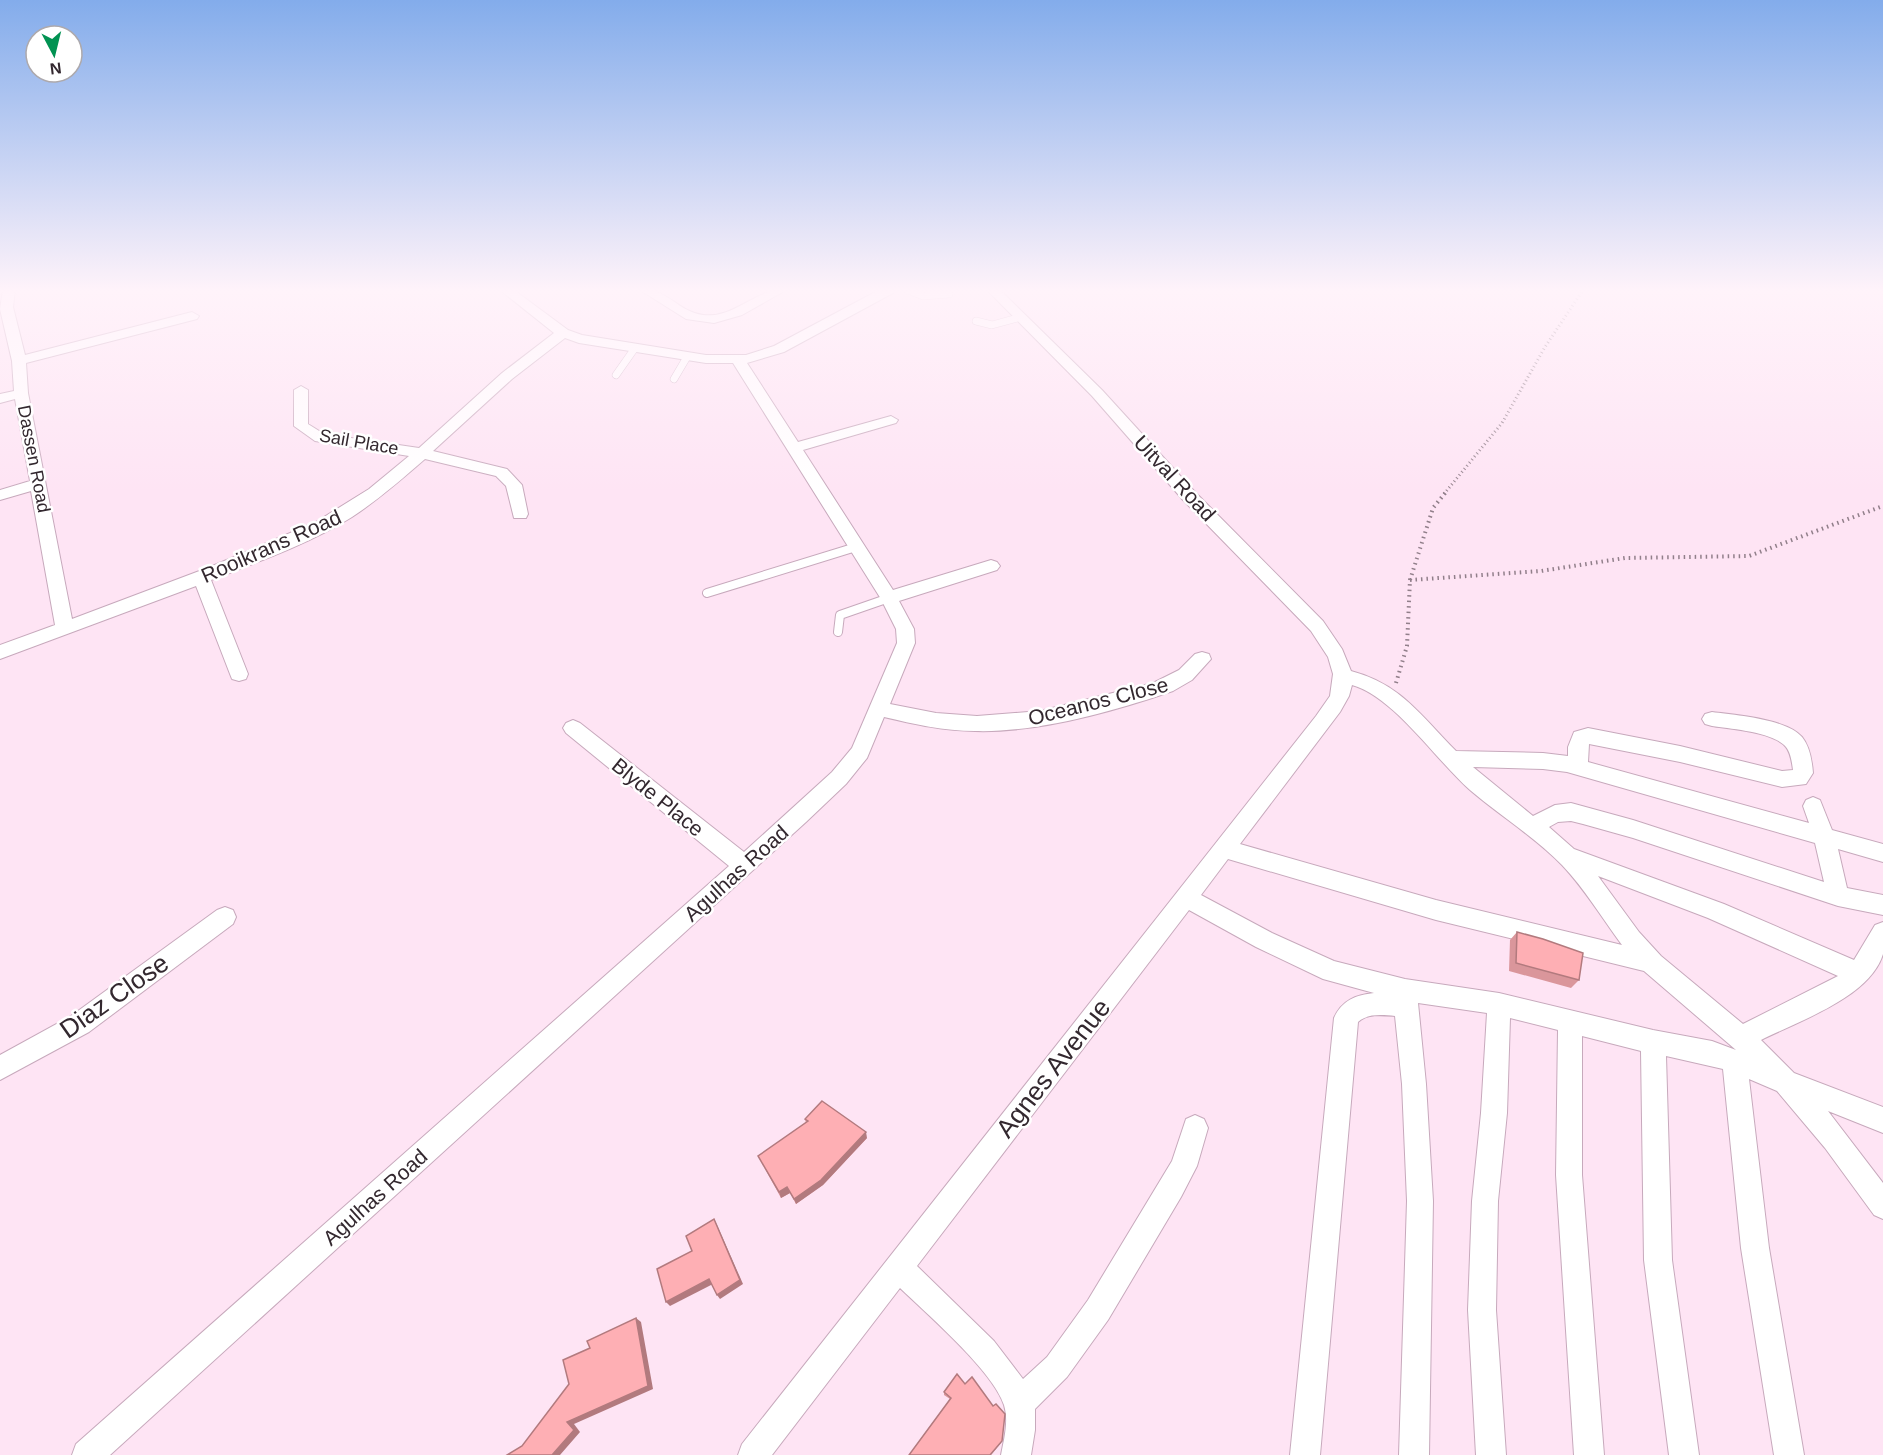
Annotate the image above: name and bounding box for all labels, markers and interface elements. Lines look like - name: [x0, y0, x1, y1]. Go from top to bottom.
- north arrow: [24, 24, 84, 84]
- text: N: [49, 59, 63, 78]
- street label: Dassen Road: [14, 404, 54, 514]
- street label: Sail Place: [318, 425, 400, 459]
- street label: Uitval Road: [1130, 430, 1220, 526]
- street label: Rooikrans Road: [198, 505, 344, 587]
- street label: Oceanos Close: [1026, 672, 1170, 730]
- street label: Blyde Place: [608, 753, 708, 841]
- street label: Agulhas Road: [679, 820, 793, 926]
- street label: Diaz Close: [54, 948, 174, 1044]
- street label: Agnes Avenue: [990, 993, 1116, 1143]
- street label: Agulhas Road: [318, 1144, 432, 1250]

